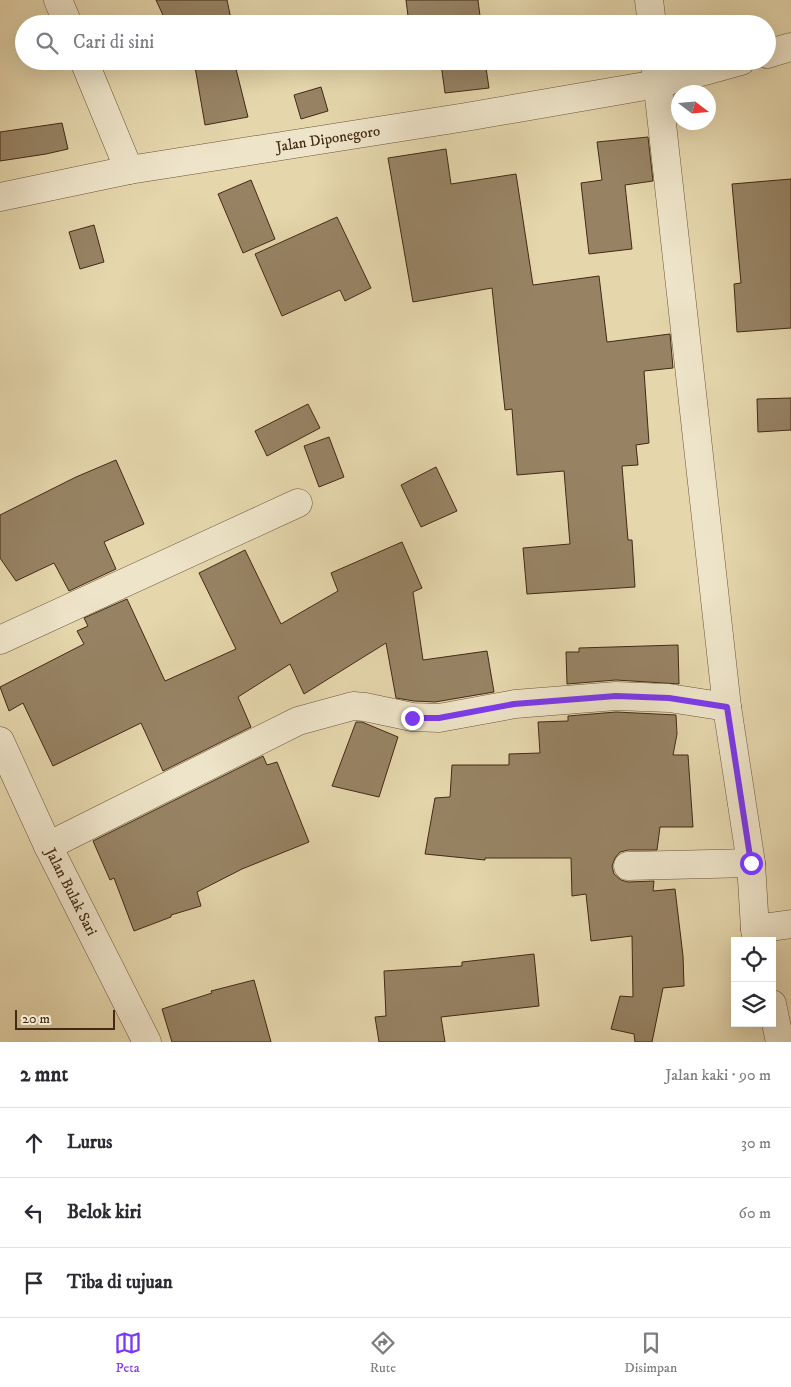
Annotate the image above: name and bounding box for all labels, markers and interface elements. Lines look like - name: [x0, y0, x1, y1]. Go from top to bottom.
- search box: [15, 15, 776, 70]
- icon: search: [33, 29, 61, 57]
- text: Cari di sini: [73, 31, 154, 54]
- north arrow: [671, 85, 716, 130]
- street label: Jalan Diponegoro: [273, 121, 381, 157]
- route end: [401, 707, 424, 730]
- street label: Jalan Bulak Sari: [40, 843, 101, 939]
- route start: [740, 852, 763, 875]
- map controls: [731, 937, 776, 1027]
- button: locate: [731, 937, 776, 982]
- button: layers: [731, 982, 776, 1027]
- scale bar: [15, 1007, 115, 1030]
- text: 20 m: [22, 1010, 50, 1028]
- text: 2 mnt: [20, 1062, 68, 1088]
- text: Jalan kaki · 90 m: [665, 1065, 771, 1085]
- icon: ahead: [20, 1129, 48, 1157]
- text: Lurus: [67, 1131, 112, 1154]
- text: 30 m: [741, 1133, 771, 1153]
- icon: left: [20, 1199, 48, 1227]
- text: Belok kiri: [67, 1201, 141, 1224]
- text: 60 m: [739, 1203, 771, 1223]
- icon: arrive: [20, 1269, 48, 1297]
- text: Tiba di tujuan: [67, 1271, 173, 1294]
- tab: Peta: [114, 1329, 142, 1377]
- tab: Rute: [369, 1329, 397, 1377]
- tab: Disimpan: [624, 1329, 677, 1377]

